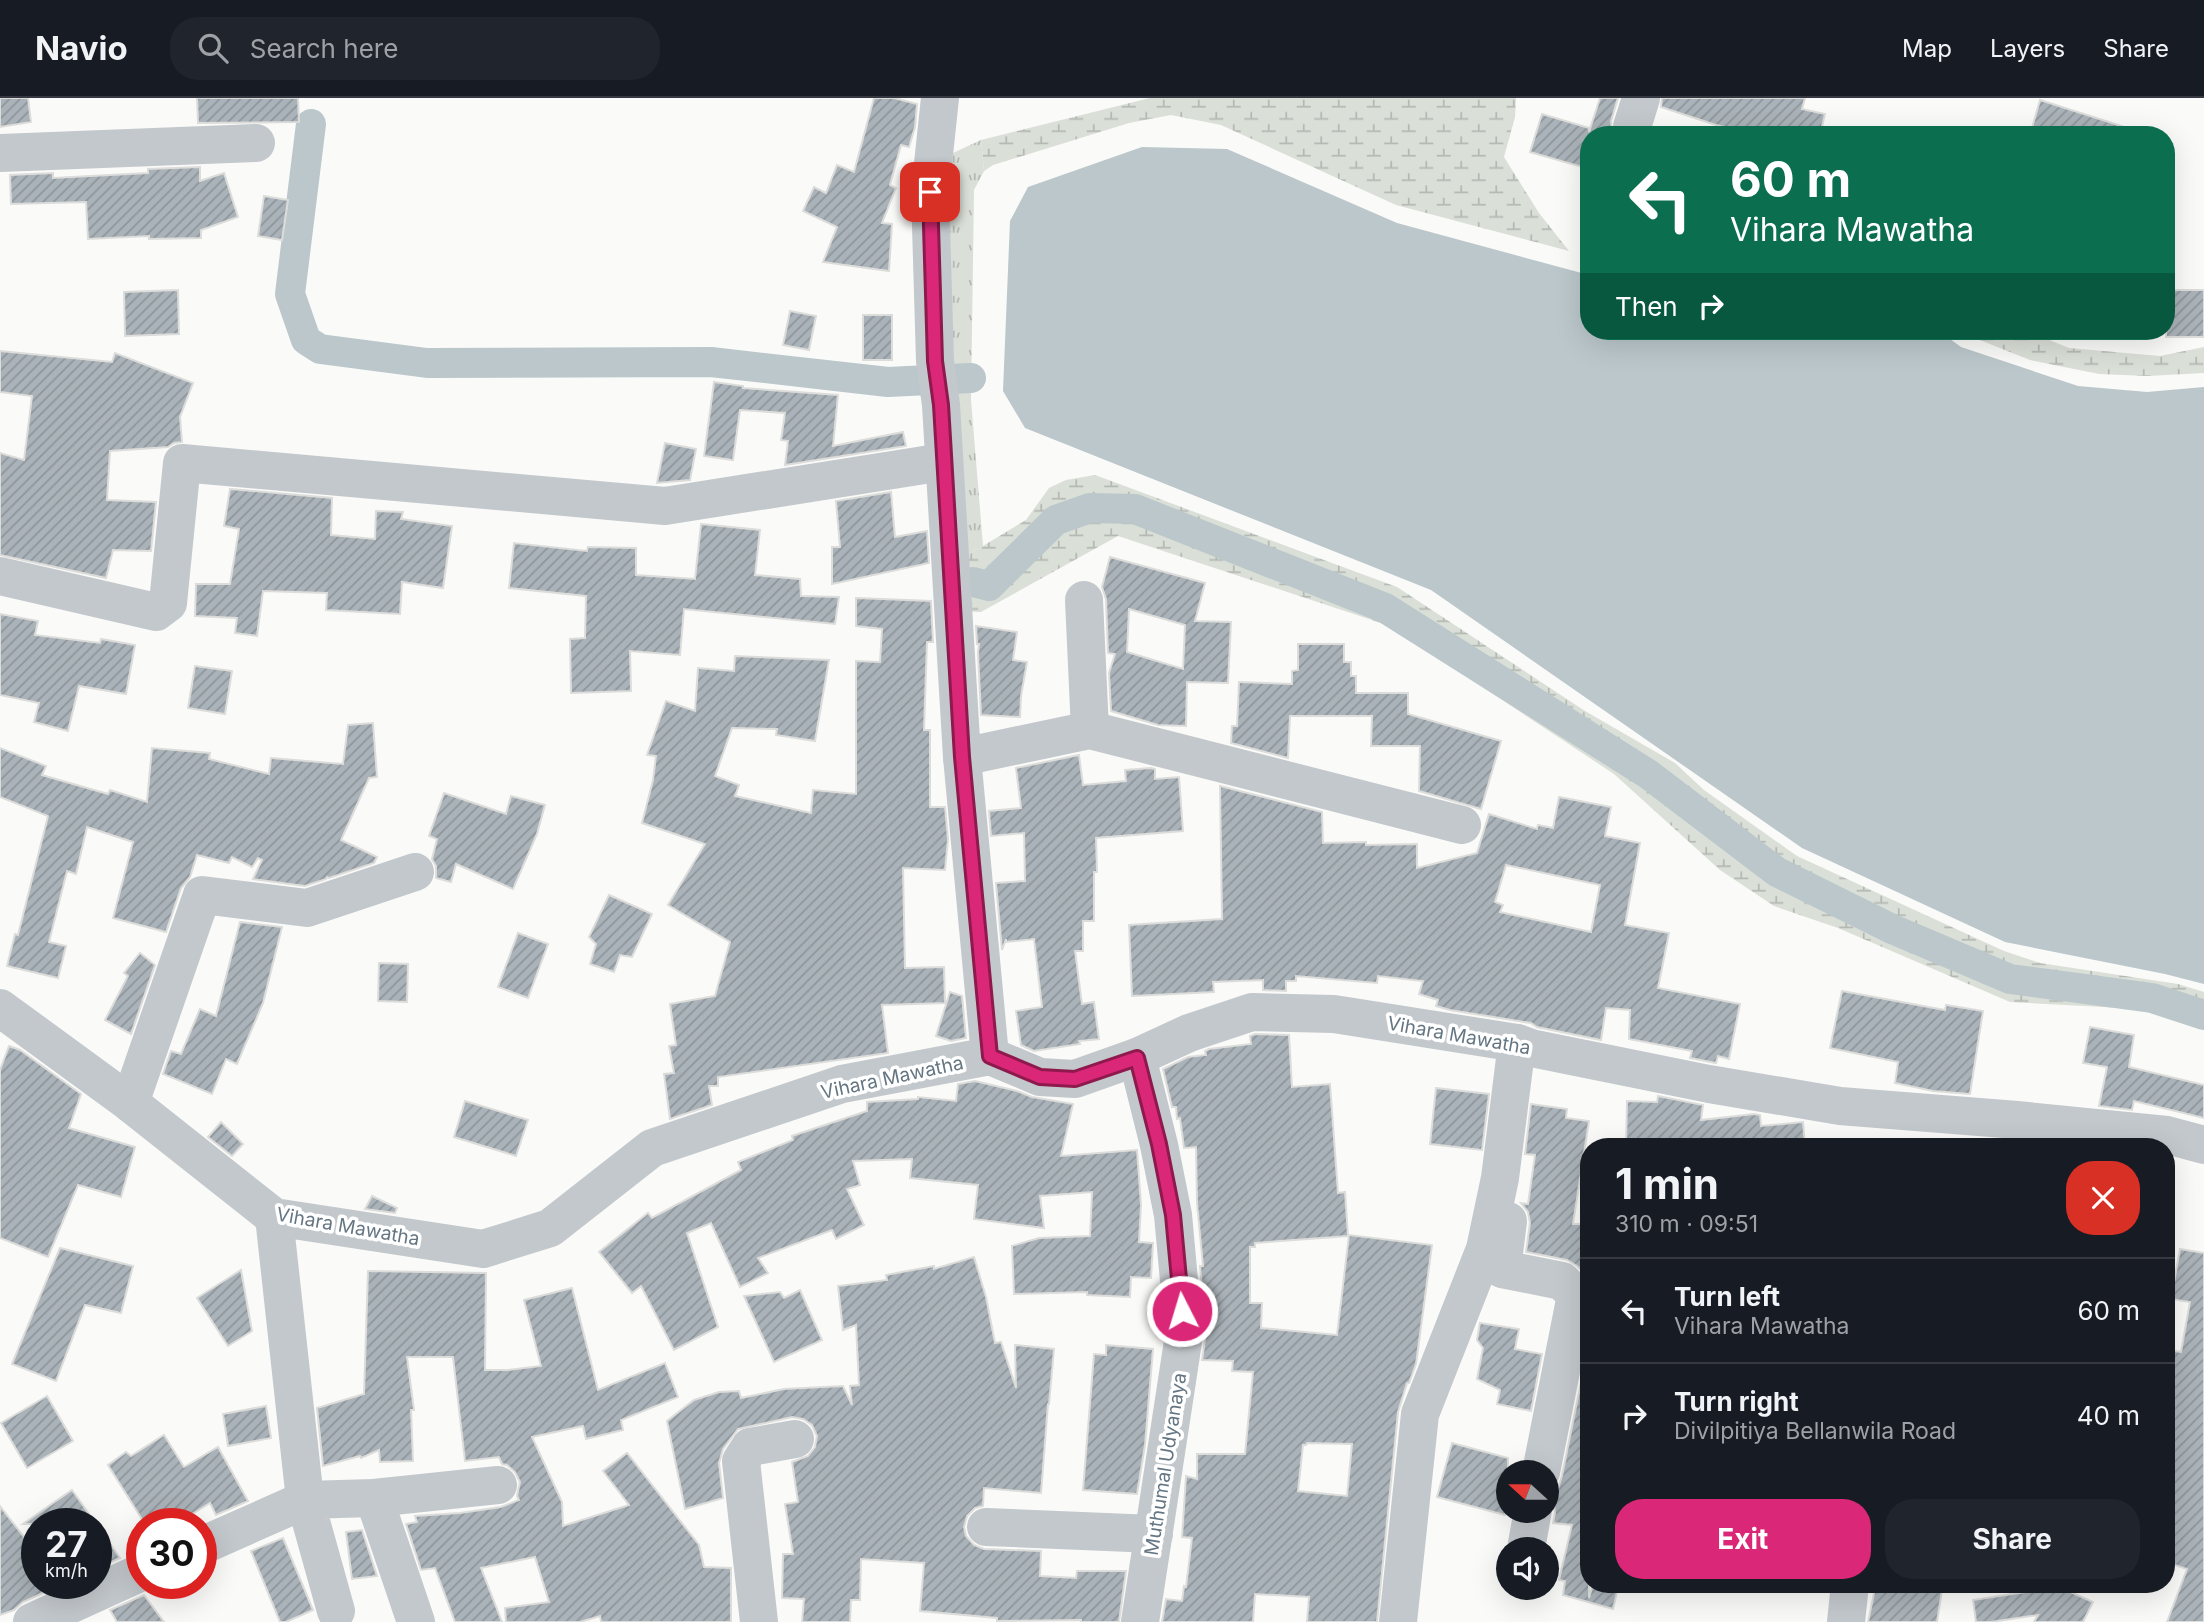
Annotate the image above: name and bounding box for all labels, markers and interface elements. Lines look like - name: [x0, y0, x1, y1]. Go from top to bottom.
- search box: [170, 17, 660, 80]
- text: Navio: [35, 28, 128, 68]
- icon: search: [194, 29, 232, 67]
- text: Search here: [250, 33, 398, 64]
- text: Map: [1902, 34, 1952, 63]
- text: Layers: [1990, 34, 2065, 63]
- text: Share: [2103, 34, 2169, 63]
- text: 60 m: [1730, 150, 1851, 209]
- icon: left: [1615, 154, 1706, 245]
- pin: [900, 162, 960, 222]
- icon: arrive: [911, 173, 949, 211]
- text: Vihara Mawatha: [1730, 210, 1974, 249]
- icon: right: [1692, 287, 1730, 325]
- text: Then: [1615, 291, 1678, 322]
- street label: Vihara Mawatha: [1386, 1012, 1532, 1059]
- street label: Vihara Mawatha: [819, 1051, 965, 1104]
- text: 1 min: [1615, 1158, 1719, 1209]
- button: close: [2066, 1161, 2140, 1235]
- street label: Vihara Mawatha: [275, 1203, 421, 1250]
- text: 310 m · 09:51: [1615, 1210, 1758, 1238]
- position arrow: [1145, 1274, 1219, 1348]
- text: Turn left: [1674, 1281, 1780, 1312]
- icon: left: [1615, 1292, 1653, 1330]
- text: 60 m: [2077, 1295, 2140, 1326]
- text: Vihara Mawatha: [1674, 1312, 1849, 1340]
- street label: Muthumal Udyanaya: [1140, 1371, 1191, 1557]
- text: Turn right: [1674, 1386, 1799, 1417]
- icon: right: [1615, 1397, 1653, 1435]
- text: 40 m: [2077, 1400, 2140, 1431]
- text: Divilpitiya Bellanwila Road: [1674, 1417, 1956, 1445]
- north arrow: [1496, 1460, 1559, 1522]
- map controls: [1496, 1460, 1559, 1600]
- button: Exit: [1615, 1499, 1871, 1579]
- button: Share: [1885, 1499, 2140, 1579]
- speed limit sign: 30: [126, 1508, 217, 1599]
- text: 27: [45, 1523, 88, 1565]
- button: sound: [1496, 1537, 1559, 1600]
- text: km/h: [45, 1560, 88, 1581]

